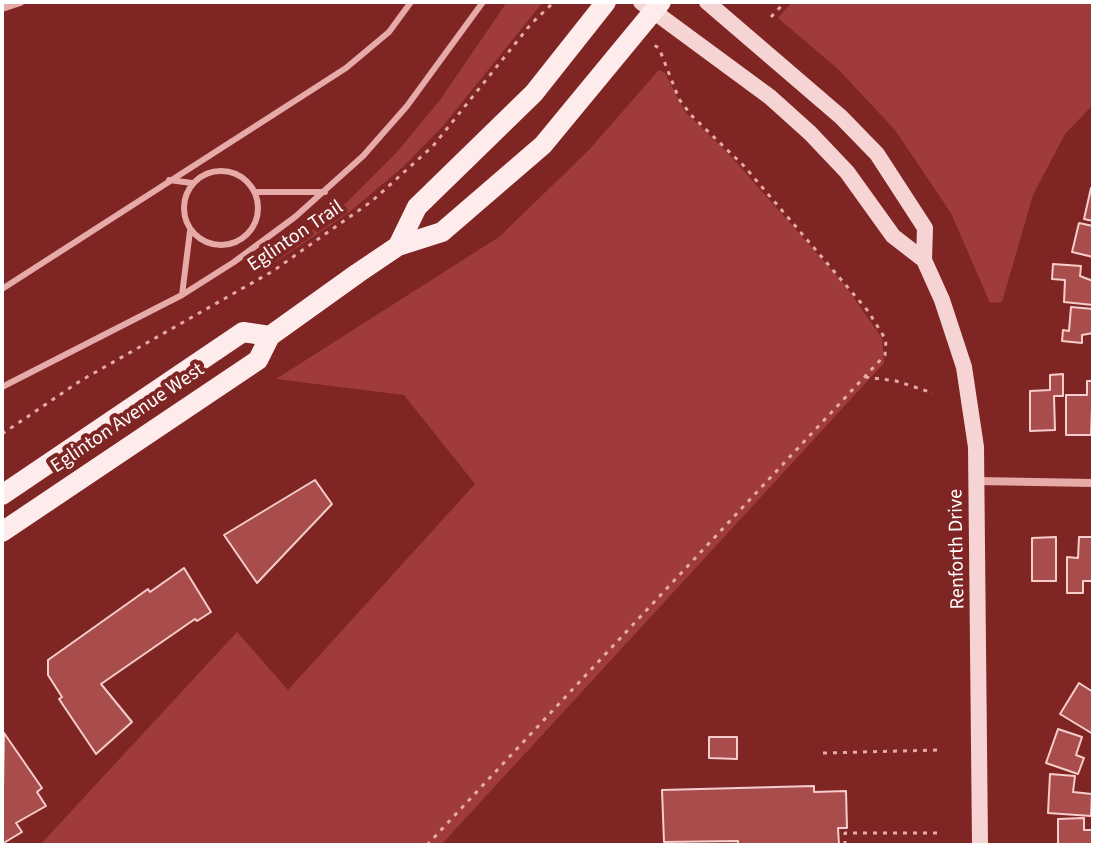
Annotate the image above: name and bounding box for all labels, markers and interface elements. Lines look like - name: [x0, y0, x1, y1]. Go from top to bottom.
- street label: Eglinton Trail: [244, 196, 348, 278]
- street label: Eglinton Avenue West: [47, 359, 209, 479]
- street label: Renforth Drive: [945, 489, 971, 609]

